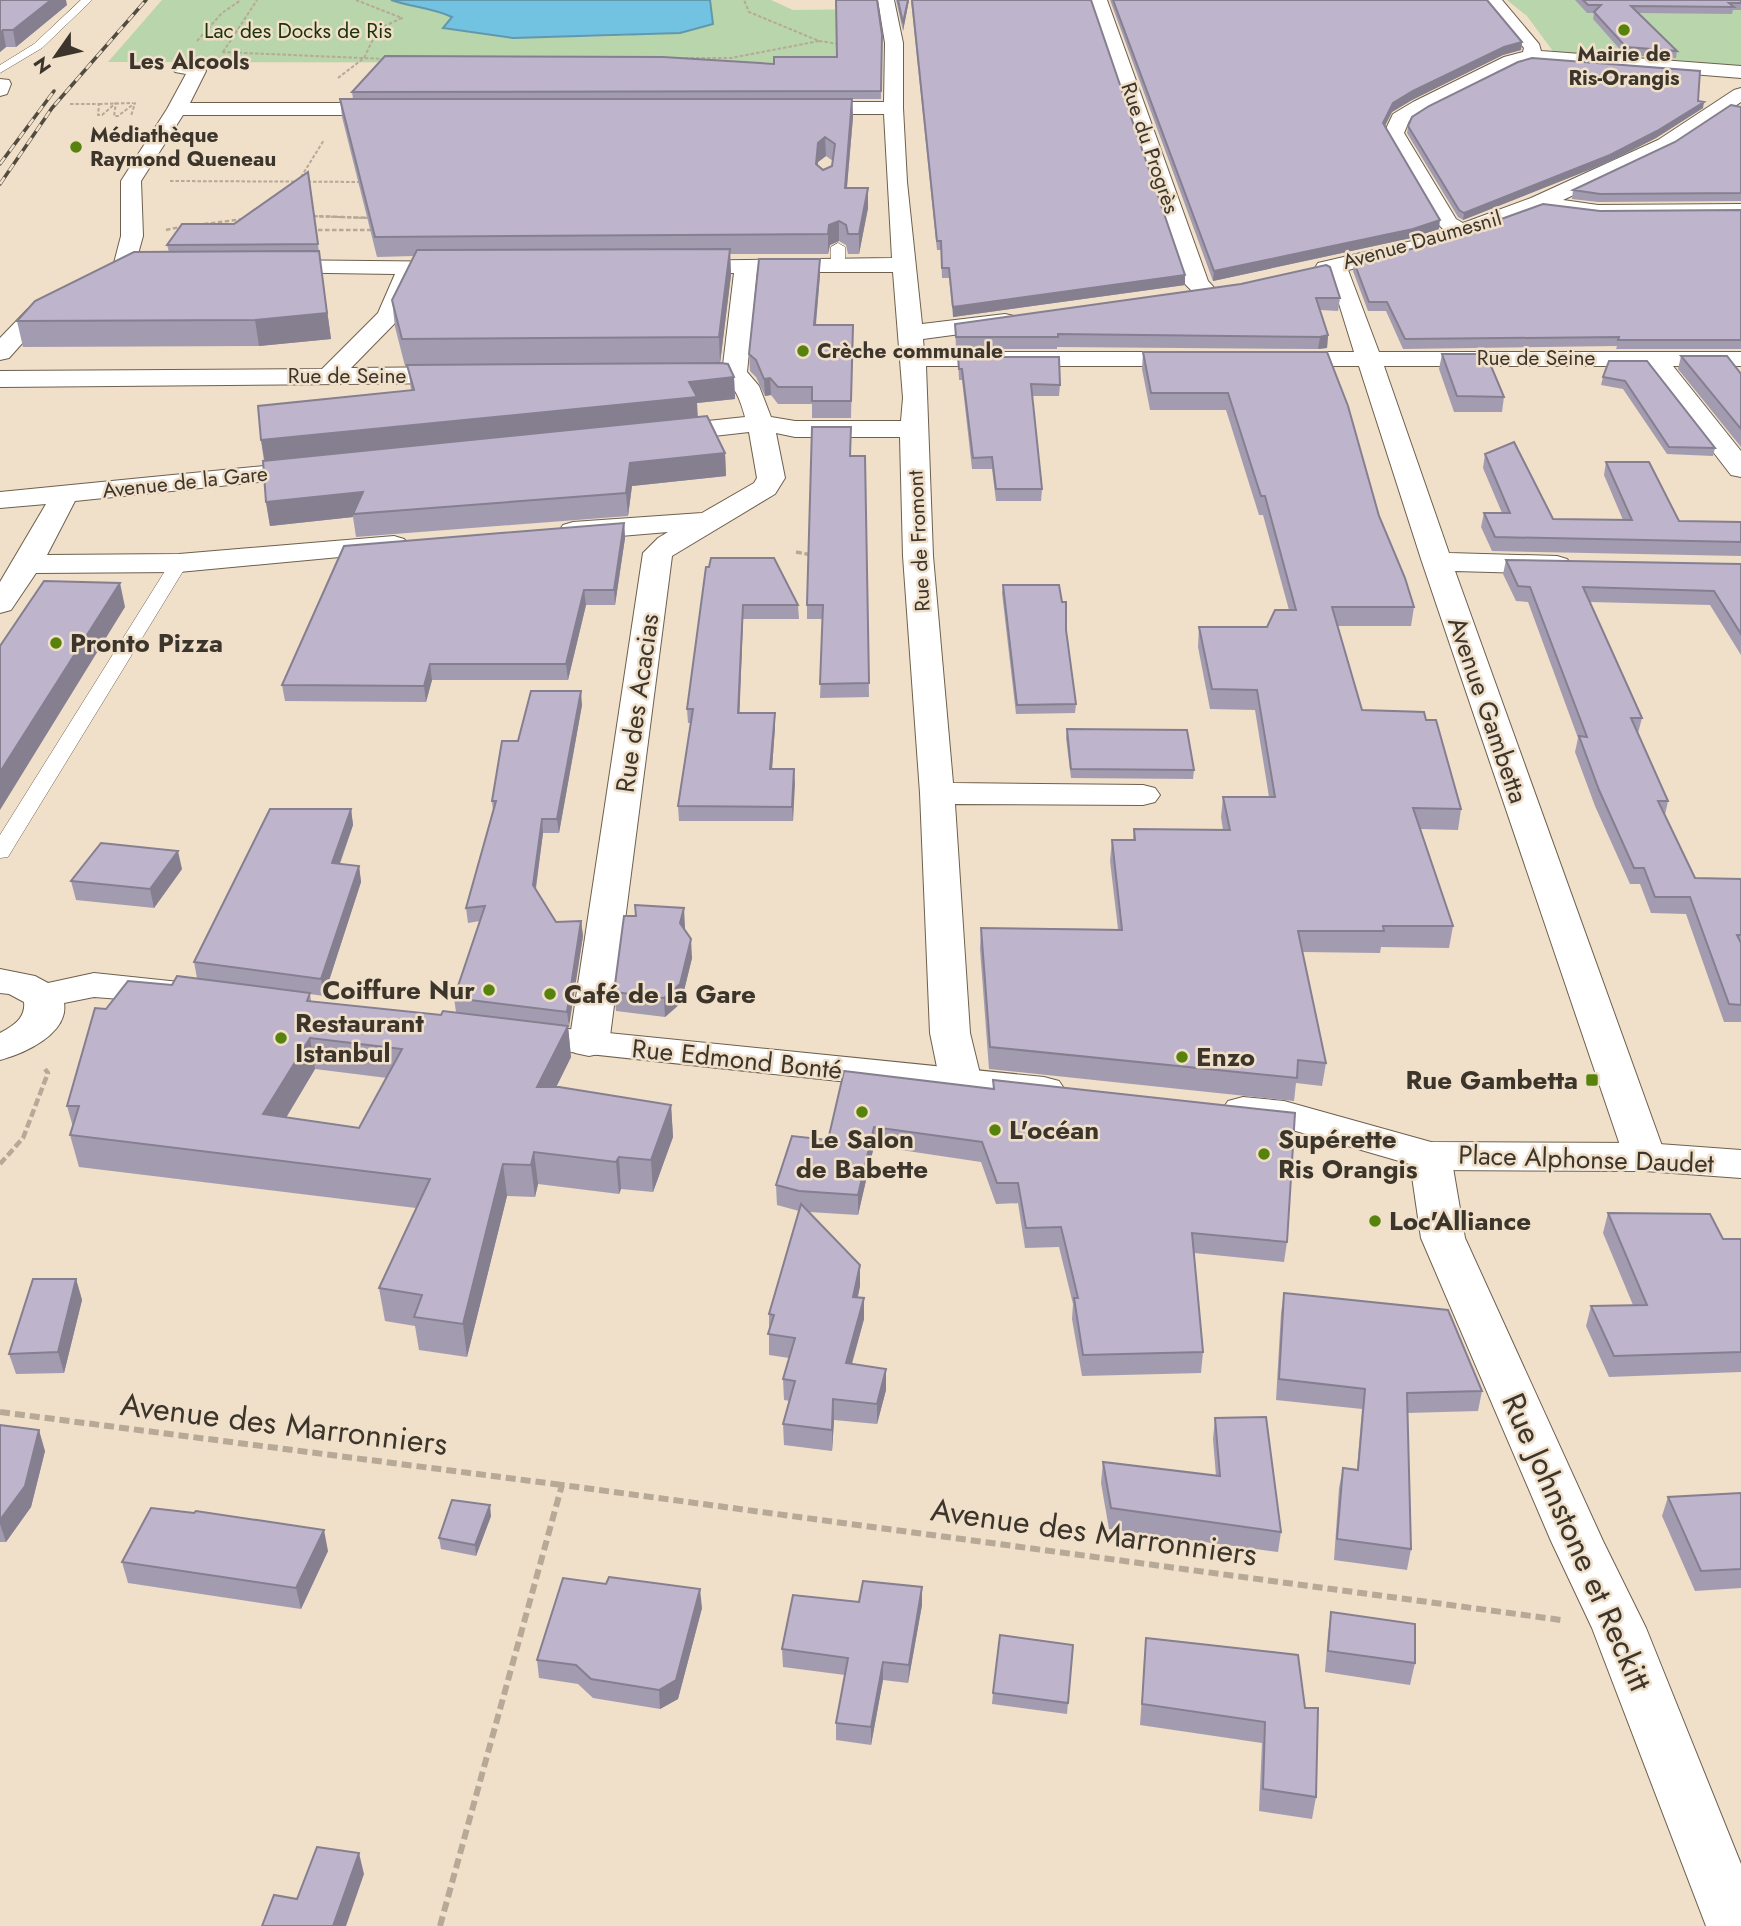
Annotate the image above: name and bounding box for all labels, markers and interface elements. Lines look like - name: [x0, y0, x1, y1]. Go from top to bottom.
- park label: Lac des Docks de Ris: [204, 16, 392, 46]
- north arrow: [21, 21, 91, 91]
- marker: Mairie de Ris-Orangis: [1616, 22, 1632, 38]
- place label: Mairie de Ris-Orangis: [1568, 39, 1680, 93]
- district label: Les Alcools: [128, 44, 250, 78]
- text: N: [27, 51, 58, 79]
- street label: Rue du Progrès: [1114, 78, 1186, 218]
- place label: Médiathèque Raymond Queneau: [90, 120, 276, 174]
- marker: Médiathèque Raymond Queneau: [68, 139, 84, 155]
- street label: Avenue Daumesnil: [1339, 203, 1505, 277]
- place label: Crèche communale: [817, 336, 1003, 366]
- marker: Crèche communale: [795, 343, 811, 359]
- street label: Rue de Seine: [1477, 343, 1595, 373]
- street label: Rue de Seine: [288, 361, 406, 391]
- street label: Avenue de la Gare: [101, 458, 269, 506]
- street label: Rue de Fromont: [900, 470, 938, 612]
- street label: Rue des Acacias: [606, 611, 668, 795]
- street label: Avenue Gambetta: [1438, 612, 1538, 808]
- place label: Pronto Pizza: [70, 624, 223, 662]
- marker: Pronto Pizza: [48, 635, 64, 651]
- place label: Coiffure Nur: [322, 971, 475, 1009]
- place label: Café de la Gare: [564, 975, 756, 1013]
- marker: Coiffure Nur: [481, 982, 497, 998]
- marker: Café de la Gare: [542, 986, 558, 1002]
- place label: Restaurant Istanbul: [295, 1004, 424, 1072]
- street label: Rue Edmond Bonté: [630, 1029, 844, 1089]
- marker: Restaurant Istanbul: [273, 1030, 289, 1046]
- place label: Enzo: [1196, 1038, 1255, 1076]
- marker: Enzo: [1174, 1049, 1190, 1065]
- place label: Rue Gambetta: [1406, 1061, 1578, 1099]
- marker: Rue Gambetta: [1584, 1072, 1600, 1088]
- marker: Le Salon de Babette: [854, 1104, 870, 1120]
- place label: L'océan: [1009, 1111, 1099, 1149]
- place label: Le Salon de Babette: [796, 1120, 928, 1188]
- place label: Supérette Ris Orangis: [1278, 1120, 1418, 1188]
- marker: L'océan: [987, 1122, 1003, 1138]
- street label: Place Alphonse Daudet: [1458, 1136, 1715, 1182]
- marker: Supérette Ris Orangis: [1256, 1146, 1272, 1162]
- place label: Loc'Alliance: [1389, 1202, 1531, 1240]
- marker: Loc'Alliance: [1367, 1213, 1383, 1229]
- street label: Avenue des Marronniers: [118, 1381, 450, 1467]
- street label: Rue Johnstone et Reckitt: [1491, 1386, 1664, 1699]
- street label: Avenue des Marronniers: [928, 1486, 1260, 1578]

